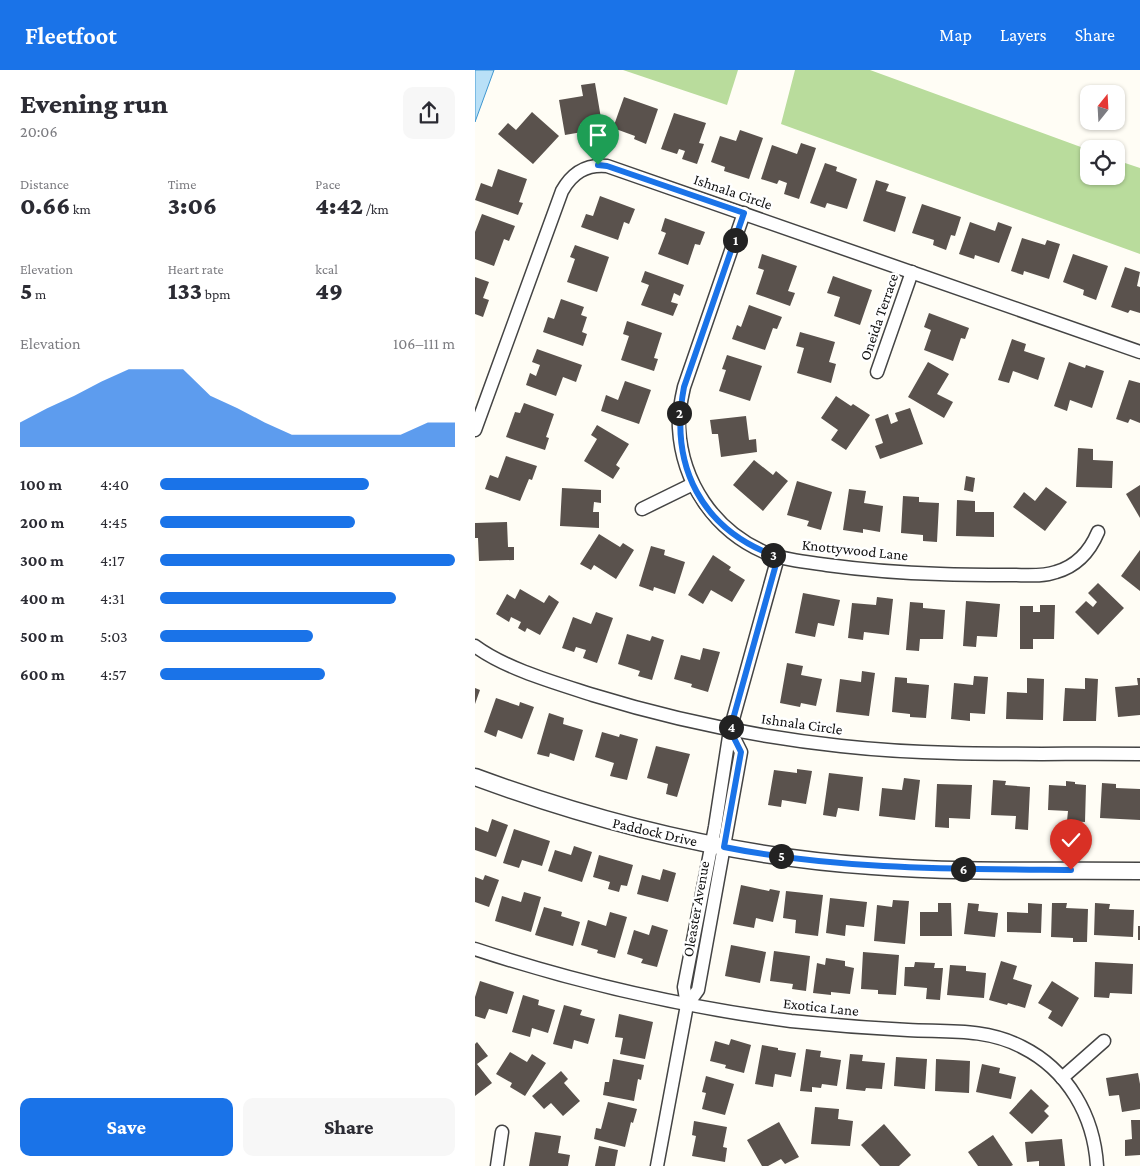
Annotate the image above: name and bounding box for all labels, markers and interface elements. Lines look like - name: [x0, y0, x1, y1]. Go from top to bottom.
- text: Fleetfoot: [25, 22, 117, 49]
- text: Map: [939, 25, 972, 45]
- text: Layers: [1000, 25, 1047, 45]
- text: Share: [1075, 25, 1115, 45]
- north arrow: [1080, 85, 1125, 130]
- map controls: [1080, 85, 1125, 185]
- button: share: [403, 87, 455, 139]
- text: Evening run: [20, 88, 168, 119]
- pin: [577, 114, 619, 165]
- icon: arrive: [584, 121, 612, 149]
- text: 20:06: [20, 123, 58, 140]
- button: locate: [1080, 140, 1125, 185]
- street label: Ishnala Circle: [692, 171, 775, 213]
- text: Distance: [20, 176, 69, 192]
- text: Time: [168, 176, 196, 192]
- text: Pace: [315, 176, 341, 192]
- text: 0.66: [20, 192, 70, 219]
- text: 3:06: [168, 192, 217, 219]
- text: 4:42: [315, 192, 363, 219]
- text: km: [70, 201, 91, 217]
- text: /km: [363, 201, 389, 217]
- pin: 1: [723, 228, 747, 252]
- text: 1: [733, 232, 738, 248]
- text: Elevation: [20, 261, 73, 277]
- text: Heart rate: [168, 261, 224, 277]
- text: kcal: [315, 261, 338, 277]
- street label: Oneida Terrace: [857, 271, 901, 362]
- text: 5: [20, 277, 32, 304]
- text: 133: [168, 277, 202, 304]
- text: 49: [315, 277, 343, 304]
- text: m: [32, 286, 46, 302]
- text: bpm: [202, 286, 230, 302]
- text: Elevation: [20, 335, 81, 352]
- text: 106–111 m: [393, 335, 455, 352]
- pin: 2: [667, 400, 691, 426]
- text: 2: [676, 405, 683, 421]
- text: 100 m: [20, 476, 62, 493]
- text: 4:40: [100, 476, 129, 493]
- text: 200 m: [20, 514, 64, 531]
- text: 4:45: [100, 514, 127, 531]
- street label: Knottywood Lane: [801, 536, 909, 565]
- pin: 3: [761, 542, 785, 568]
- text: 3: [770, 547, 777, 563]
- text: 300 m: [20, 552, 64, 569]
- text: 4:17: [100, 552, 125, 569]
- text: 400 m: [20, 590, 65, 607]
- text: 4:31: [100, 590, 125, 607]
- text: 500 m: [20, 628, 64, 645]
- text: 5:03: [100, 628, 128, 645]
- text: 600 m: [20, 666, 65, 683]
- text: 4:57: [100, 666, 126, 683]
- street label: Ishnala Circle: [760, 710, 844, 738]
- pin: 4: [719, 714, 743, 740]
- text: 4: [728, 719, 735, 735]
- street label: Paddock Drive: [611, 815, 699, 850]
- pin: [1050, 819, 1092, 870]
- icon: check: [1057, 826, 1085, 854]
- pin: 5: [769, 844, 793, 868]
- text: 5: [778, 848, 785, 864]
- pin: 6: [951, 856, 975, 882]
- street label: Oleaster Avenue: [680, 859, 712, 958]
- text: 6: [960, 861, 967, 877]
- street label: Exotica Lane: [782, 995, 860, 1019]
- button: Save: [20, 1098, 233, 1156]
- button: Share: [243, 1098, 455, 1156]

